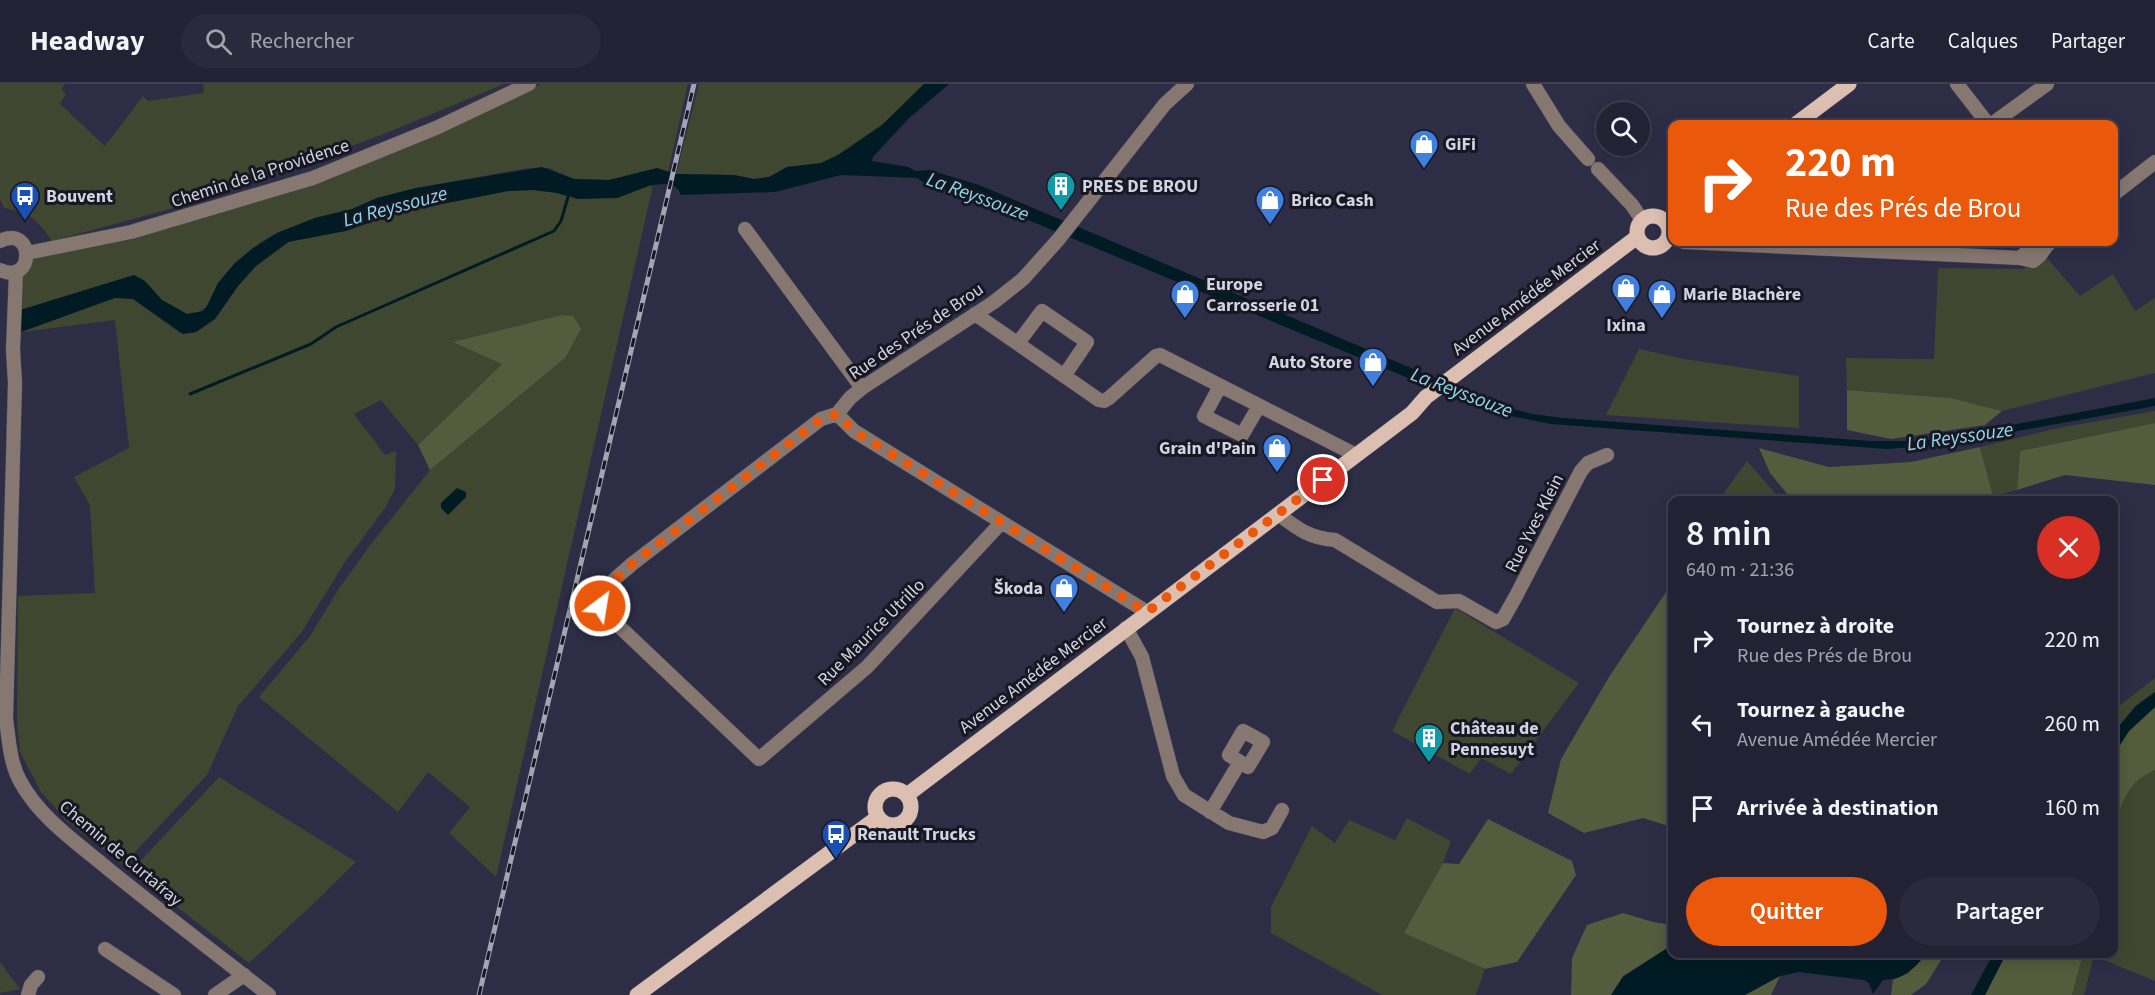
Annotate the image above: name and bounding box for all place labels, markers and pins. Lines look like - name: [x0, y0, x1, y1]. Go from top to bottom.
- shop icon: GiFi: [1408, 128, 1440, 170]
- place label: GiFi: [1445, 132, 1476, 157]
- building icon: PRES DE BROU: [1045, 170, 1077, 212]
- place label: PRES DE BROU: [1082, 174, 1198, 199]
- bus stop icon: Bouvent: [9, 180, 41, 222]
- place label: Bouvent: [46, 184, 113, 209]
- shop icon: Brico Cash: [1254, 184, 1286, 226]
- place label: Brico Cash: [1291, 188, 1374, 213]
- place label: Europe Carrosserie 01: [1206, 272, 1319, 318]
- shop icon: Ixina: [1610, 272, 1642, 314]
- shop icon: Europe Carrosserie 01: [1169, 278, 1201, 320]
- shop icon: Marie Blachère: [1646, 278, 1678, 320]
- place label: Marie Blachère: [1683, 282, 1801, 307]
- place label: Ixina: [1606, 313, 1646, 338]
- shop icon: Auto Store: [1357, 346, 1389, 388]
- place label: Auto Store: [1268, 350, 1352, 375]
- shop icon: Grain d'Pain: [1261, 432, 1293, 474]
- place label: Grain d'Pain: [1159, 436, 1256, 461]
- pin: [1297, 454, 1348, 505]
- shop icon: Škoda: [1048, 572, 1080, 614]
- place label: Škoda: [994, 576, 1043, 601]
- place label: Château de Pennesuyt: [1450, 716, 1539, 762]
- building icon: Château de Pennesuyt: [1413, 722, 1445, 764]
- bus stop icon: Renault Trucks: [820, 818, 852, 860]
- place label: Renault Trucks: [857, 822, 976, 847]

